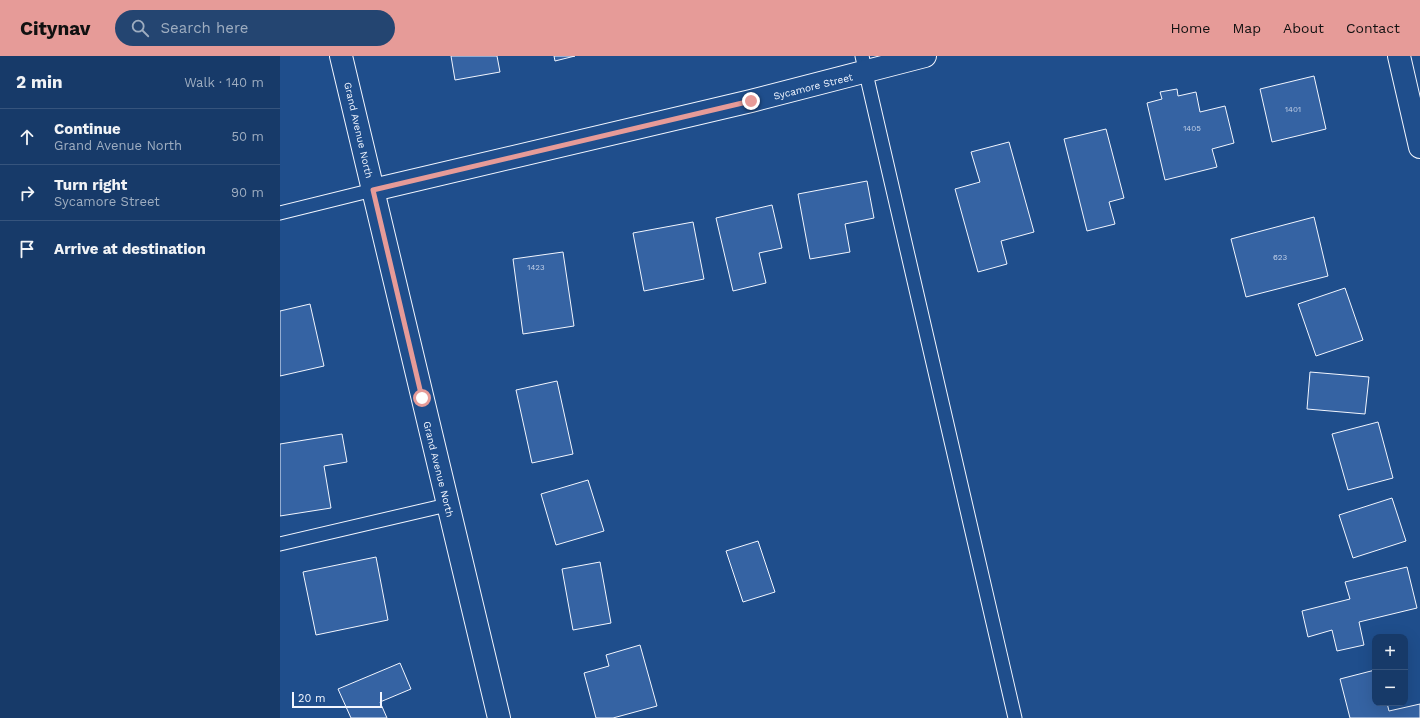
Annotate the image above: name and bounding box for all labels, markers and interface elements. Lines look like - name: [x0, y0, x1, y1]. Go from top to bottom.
- search box: [115, 10, 395, 46]
- text: Citynav: [20, 17, 91, 40]
- icon: search: [129, 17, 151, 39]
- text: Search here: [161, 19, 248, 37]
- text: Home: [1170, 20, 1210, 36]
- text: Map: [1232, 20, 1261, 36]
- text: About: [1283, 20, 1324, 36]
- text: Contact: [1346, 20, 1400, 36]
- street label: Sycamore Street: [772, 71, 855, 102]
- text: 2 min: [16, 72, 62, 92]
- text: Walk · 140 m: [184, 75, 264, 90]
- street label: Grand Avenue North: [342, 81, 375, 179]
- route end: [742, 92, 760, 110]
- house number: 1401: [1285, 105, 1301, 114]
- text: Continue: [54, 120, 121, 138]
- house number: 1405: [1183, 124, 1201, 133]
- icon: ahead: [16, 126, 38, 148]
- text: 50 m: [232, 129, 264, 144]
- text: Grand Avenue North: [54, 138, 182, 153]
- text: Turn right: [54, 176, 127, 194]
- icon: right: [16, 182, 38, 204]
- text: 90 m: [231, 185, 264, 200]
- text: Sycamore Street: [54, 194, 160, 209]
- icon: arrive: [16, 238, 38, 260]
- text: Arrive at destination: [54, 240, 206, 258]
- house number: 623: [1273, 253, 1287, 262]
- house number: 1423: [527, 263, 545, 272]
- route start: [413, 389, 431, 407]
- street label: Grand Avenue North: [421, 420, 456, 518]
- map controls: [1372, 634, 1408, 706]
- button: +: [1372, 634, 1408, 670]
- button: −: [1372, 670, 1408, 706]
- scale bar: [292, 690, 382, 709]
- text: 20 m: [298, 692, 326, 705]

